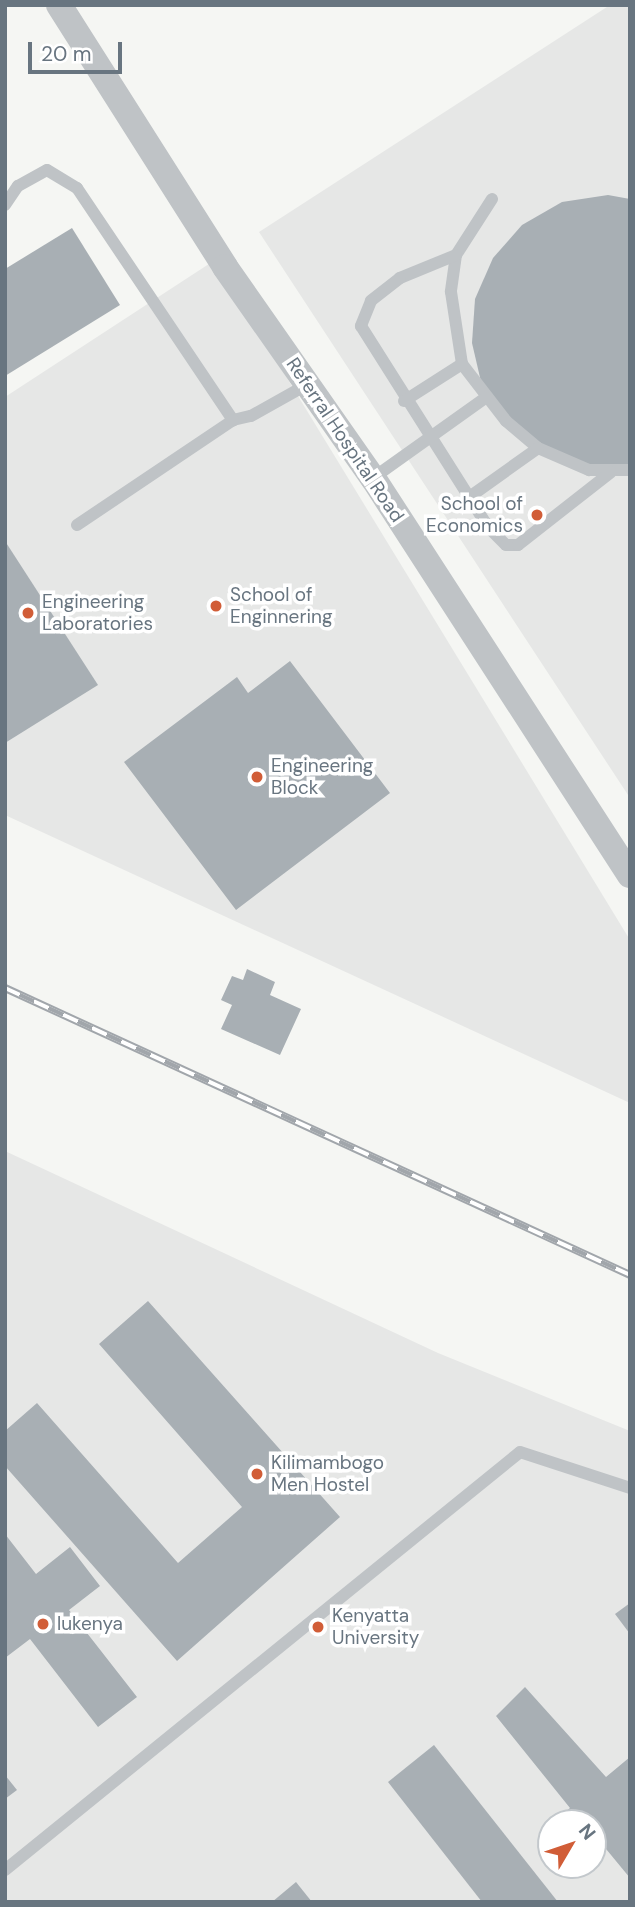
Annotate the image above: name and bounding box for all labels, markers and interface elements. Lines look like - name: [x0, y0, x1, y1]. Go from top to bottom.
- scale bar: [32, 28, 126, 72]
- text: 20 m: [41, 40, 92, 68]
- street label: Referral Hospital Road: [281, 353, 409, 527]
- place label: School of Economics: [426, 493, 523, 537]
- marker: School of Economics: [529, 507, 545, 523]
- place label: School of Enginnering: [230, 584, 333, 628]
- place label: Engineering Laboratories: [42, 591, 153, 635]
- marker: School of Enginnering: [208, 598, 224, 614]
- marker: Engineering Laboratories: [20, 605, 36, 621]
- place label: Engineering Block: [271, 755, 373, 799]
- marker: Engineering Block: [249, 769, 265, 785]
- place label: Kilimambogo Men Hostel: [271, 1452, 384, 1496]
- marker: Kilimambogo Men Hostel: [249, 1466, 265, 1482]
- place label: Kenyatta University: [332, 1605, 419, 1649]
- place label: lukenya: [57, 1613, 123, 1635]
- marker: lukenya: [35, 1616, 51, 1632]
- marker: Kenyatta University: [310, 1619, 326, 1635]
- north arrow: [537, 1809, 607, 1879]
- text: N: [573, 1818, 601, 1845]

